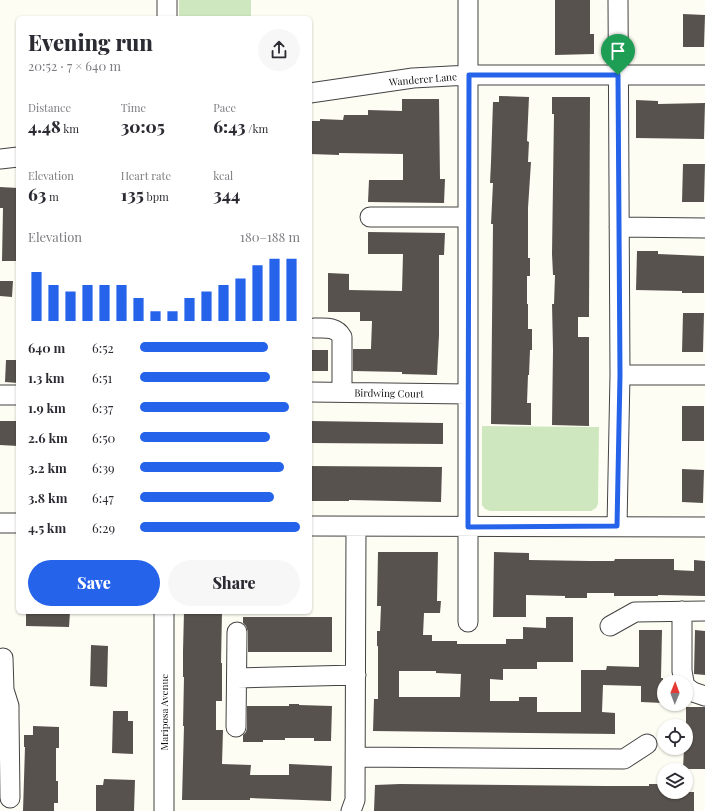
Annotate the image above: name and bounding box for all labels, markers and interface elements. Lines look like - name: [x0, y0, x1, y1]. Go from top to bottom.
- text: Evening run: [28, 27, 153, 57]
- button: share: [258, 29, 300, 71]
- pin: [601, 34, 635, 75]
- icon: arrive: [607, 40, 629, 62]
- text: 20:52 · 7 × 640 m: [28, 57, 121, 74]
- street label: Wanderer Lane: [387, 69, 458, 89]
- text: Distance: [28, 100, 71, 115]
- text: Time: [121, 100, 146, 115]
- text: Pace: [213, 100, 236, 115]
- text: 4.48: [28, 115, 61, 137]
- text: 30:05: [121, 115, 165, 137]
- text: 6:43: [213, 115, 246, 137]
- text: km: [61, 121, 79, 136]
- text: /km: [246, 121, 268, 136]
- text: Elevation: [28, 168, 74, 183]
- text: Heart rate: [121, 168, 171, 183]
- text: kcal: [213, 168, 233, 183]
- text: 63: [28, 183, 46, 205]
- text: 135: [121, 183, 144, 205]
- text: 344: [213, 183, 240, 205]
- text: m: [46, 189, 59, 204]
- text: bpm: [144, 189, 169, 204]
- text: Elevation: [28, 228, 82, 245]
- text: 180–188 m: [240, 228, 300, 245]
- text: 640 m: [28, 339, 65, 356]
- text: 6:52: [92, 339, 114, 356]
- text: 1.3 km: [28, 369, 65, 386]
- text: 6:51: [92, 369, 112, 386]
- street label: Birdwing Court: [354, 385, 424, 401]
- text: 1.9 km: [28, 399, 66, 416]
- text: 6:37: [92, 399, 113, 416]
- text: 2.6 km: [28, 429, 68, 446]
- text: 6:50: [92, 429, 115, 446]
- text: 3.2 km: [28, 459, 67, 476]
- text: 6:39: [92, 459, 115, 476]
- text: 3.8 km: [28, 489, 67, 506]
- text: 6:47: [92, 489, 114, 506]
- text: 4.5 km: [28, 519, 66, 536]
- text: 6:29: [92, 519, 115, 536]
- button: Save: [28, 560, 160, 606]
- button: Share: [168, 560, 300, 606]
- street label: Mariposa Avenue: [157, 674, 171, 750]
- north arrow: [657, 675, 693, 711]
- map controls: [657, 675, 693, 799]
- button: locate: [657, 719, 693, 755]
- button: layers: [657, 763, 693, 799]

